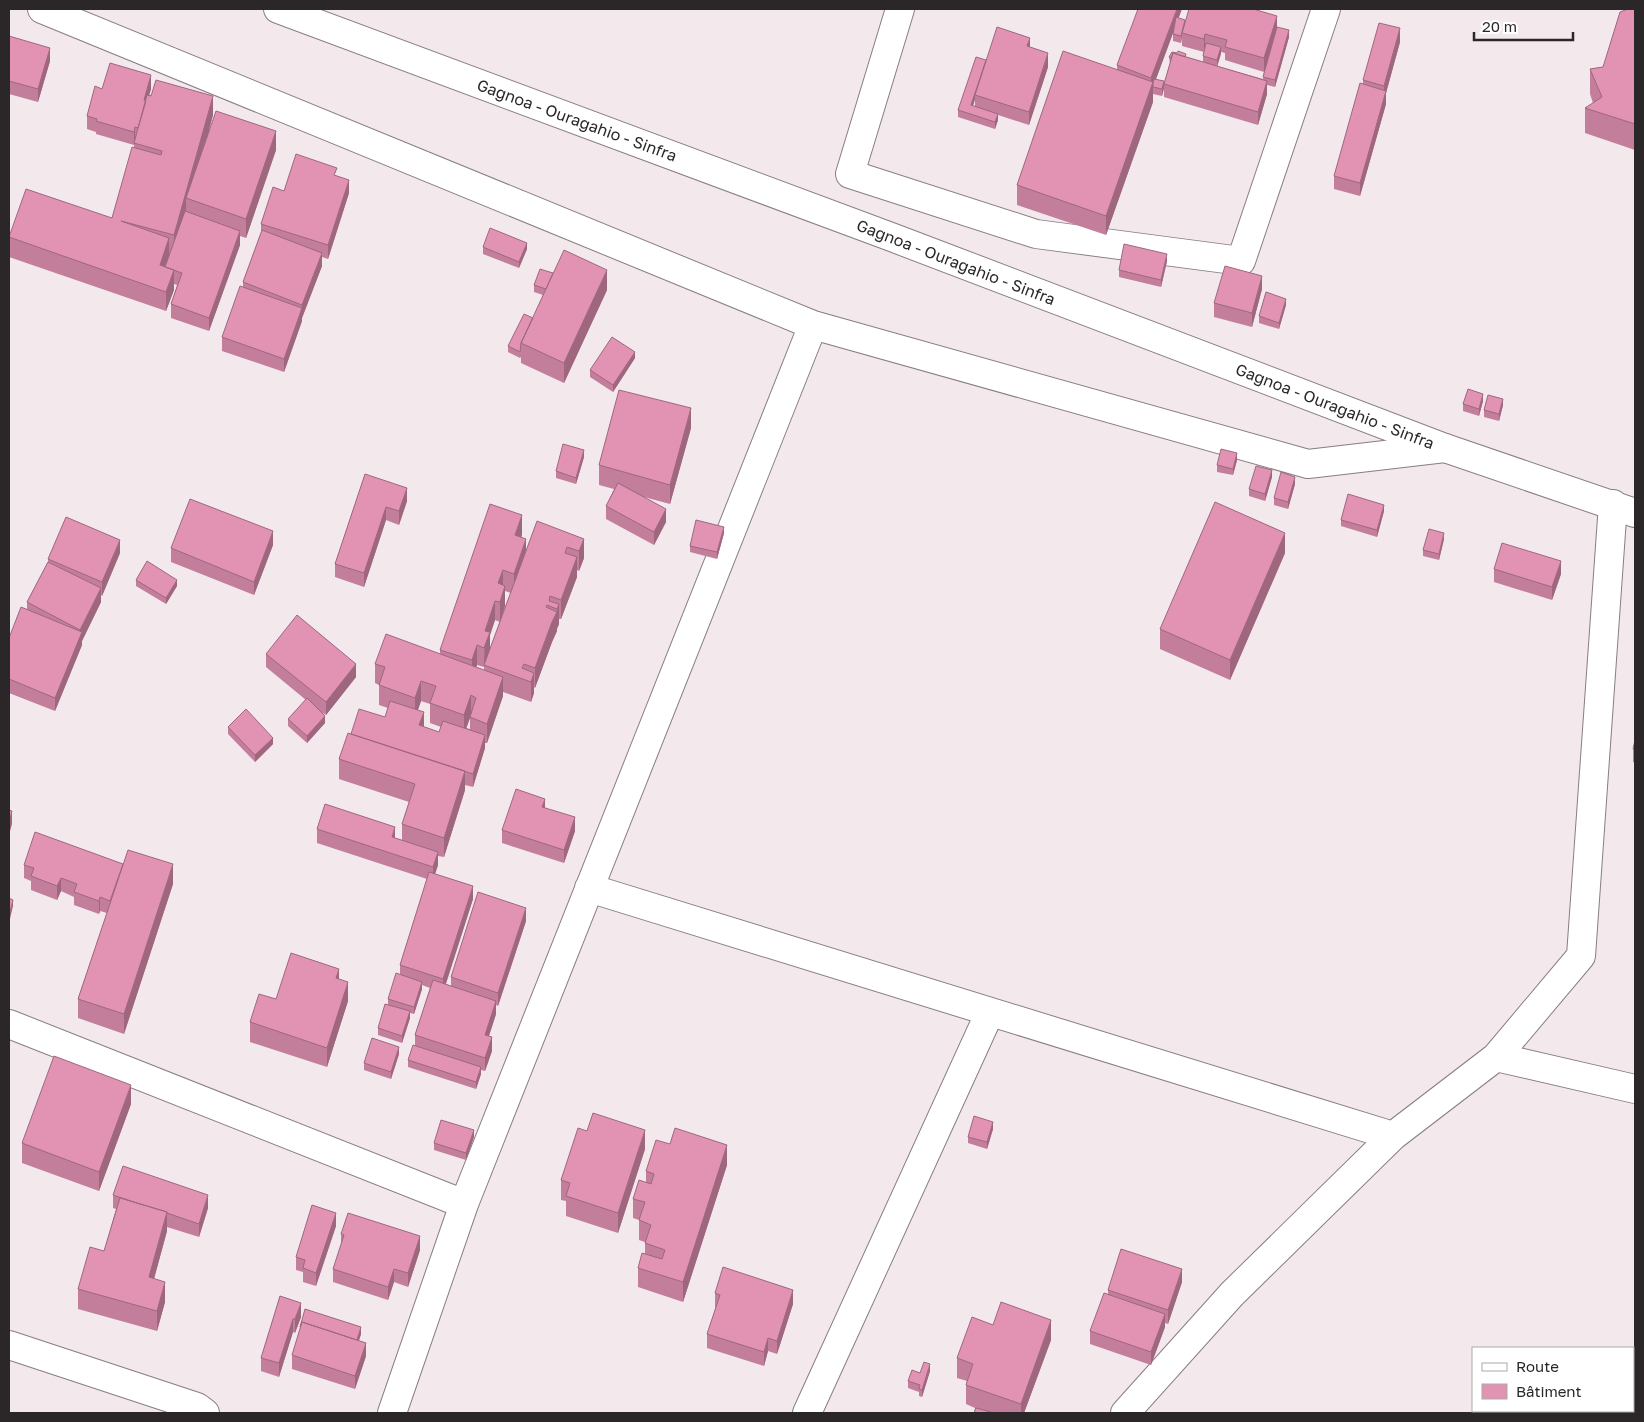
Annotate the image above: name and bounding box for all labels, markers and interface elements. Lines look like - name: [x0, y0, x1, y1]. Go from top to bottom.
- scale bar: [1474, 10, 1573, 42]
- text: 20 m: [1482, 17, 1517, 35]
- street label: Gagnoa - Ouragahio - Sinfra: [474, 74, 680, 166]
- street label: Gagnoa - Ouragahio - Sinfra: [854, 215, 1058, 309]
- street label: Gagnoa - Ouragahio - Sinfra: [1233, 359, 1437, 453]
- legend: [1472, 1347, 1634, 1412]
- text: Route: [1516, 1357, 1559, 1375]
- text: Bâtiment: [1516, 1382, 1581, 1400]

